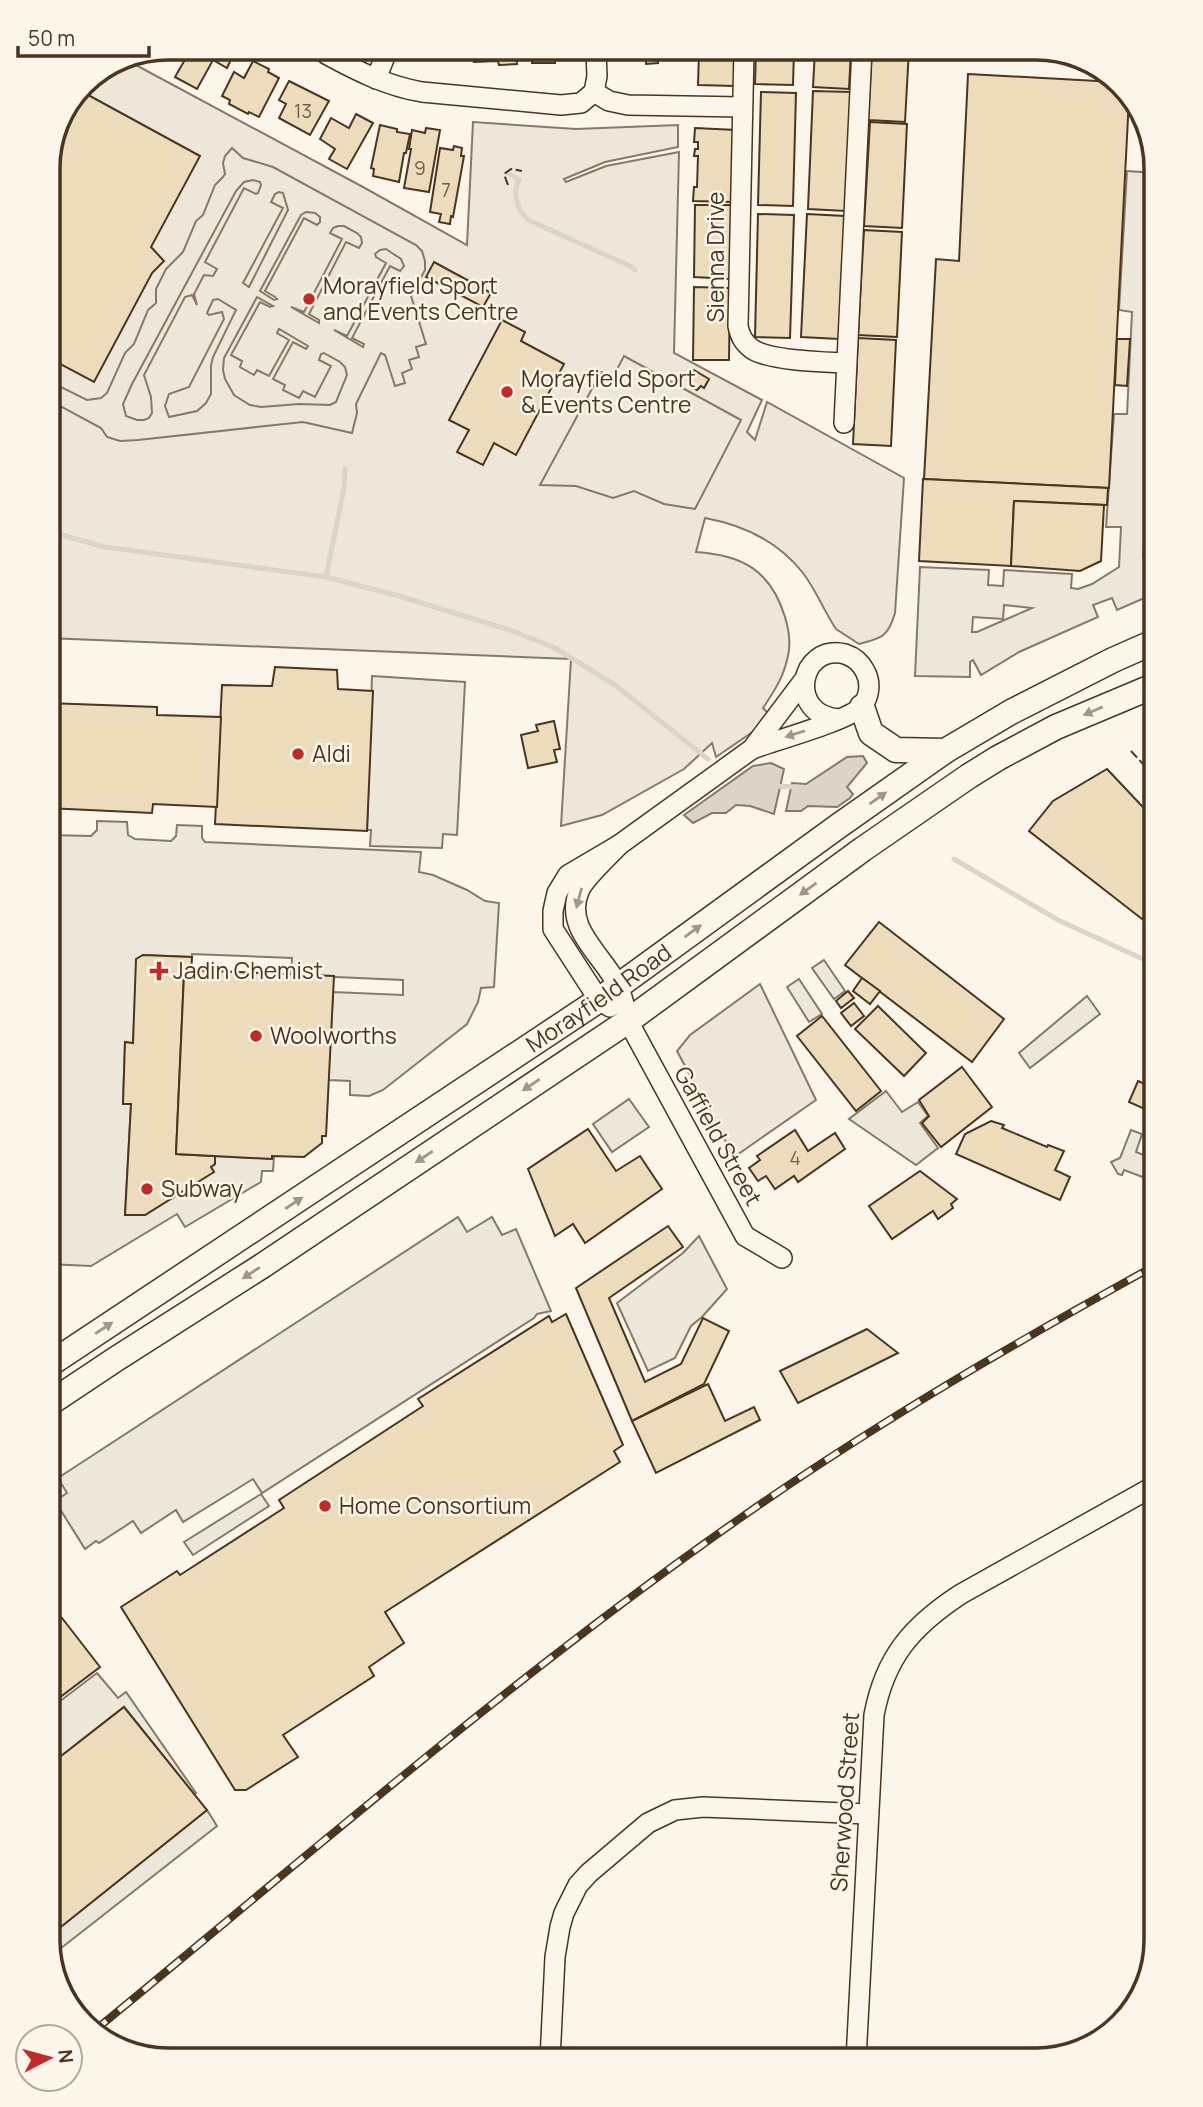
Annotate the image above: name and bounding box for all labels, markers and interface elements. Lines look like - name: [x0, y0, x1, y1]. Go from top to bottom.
- scale bar: [18, 14, 149, 58]
- text: 50 m: [28, 24, 75, 52]
- house number: 13: [294, 98, 312, 124]
- house number: 9: [414, 155, 426, 181]
- house number: 7: [441, 177, 451, 203]
- street label: Sienna Drive: [699, 191, 731, 323]
- place label: Morayfield Sport and Events Centre: [323, 269, 519, 327]
- marker: Morayfield Sport and Events Centre: [301, 291, 317, 307]
- place label: Morayfield Sport & Events Centre: [521, 362, 696, 420]
- marker: Morayfield Sport & Events Centre: [499, 384, 515, 400]
- one-way arrow: [1082, 706, 1103, 717]
- one-way arrow: [785, 729, 806, 740]
- place label: Aldi: [312, 737, 351, 769]
- marker: Aldi: [290, 746, 306, 762]
- one-way arrow: [869, 791, 887, 805]
- one-way arrow: [799, 882, 817, 896]
- one-way arrow: [573, 887, 583, 908]
- one-way arrow: [684, 924, 702, 938]
- street label: Morayfield Road: [519, 936, 677, 1059]
- place label: Jadin Chemist: [173, 954, 323, 986]
- marker: Jadin Chemist: [151, 963, 167, 979]
- place label: Woolworths: [270, 1019, 397, 1051]
- marker: Woolworths: [248, 1028, 264, 1044]
- street label: Gaffield Street: [667, 1060, 770, 1211]
- one-way arrow: [521, 1079, 541, 1092]
- house number: 4: [789, 1145, 801, 1171]
- one-way arrow: [414, 1151, 433, 1164]
- place label: Subway: [161, 1172, 243, 1204]
- marker: Subway: [139, 1181, 155, 1197]
- one-way arrow: [284, 1196, 304, 1209]
- one-way arrow: [242, 1266, 261, 1279]
- one-way arrow: [95, 1322, 114, 1335]
- place label: Home Consortium: [339, 1489, 531, 1521]
- marker: Home Consortium: [317, 1498, 333, 1514]
- street label: Sherwood Street: [822, 1711, 866, 1893]
- north arrow: [14, 2023, 84, 2093]
- text: N: [52, 2048, 80, 2064]

